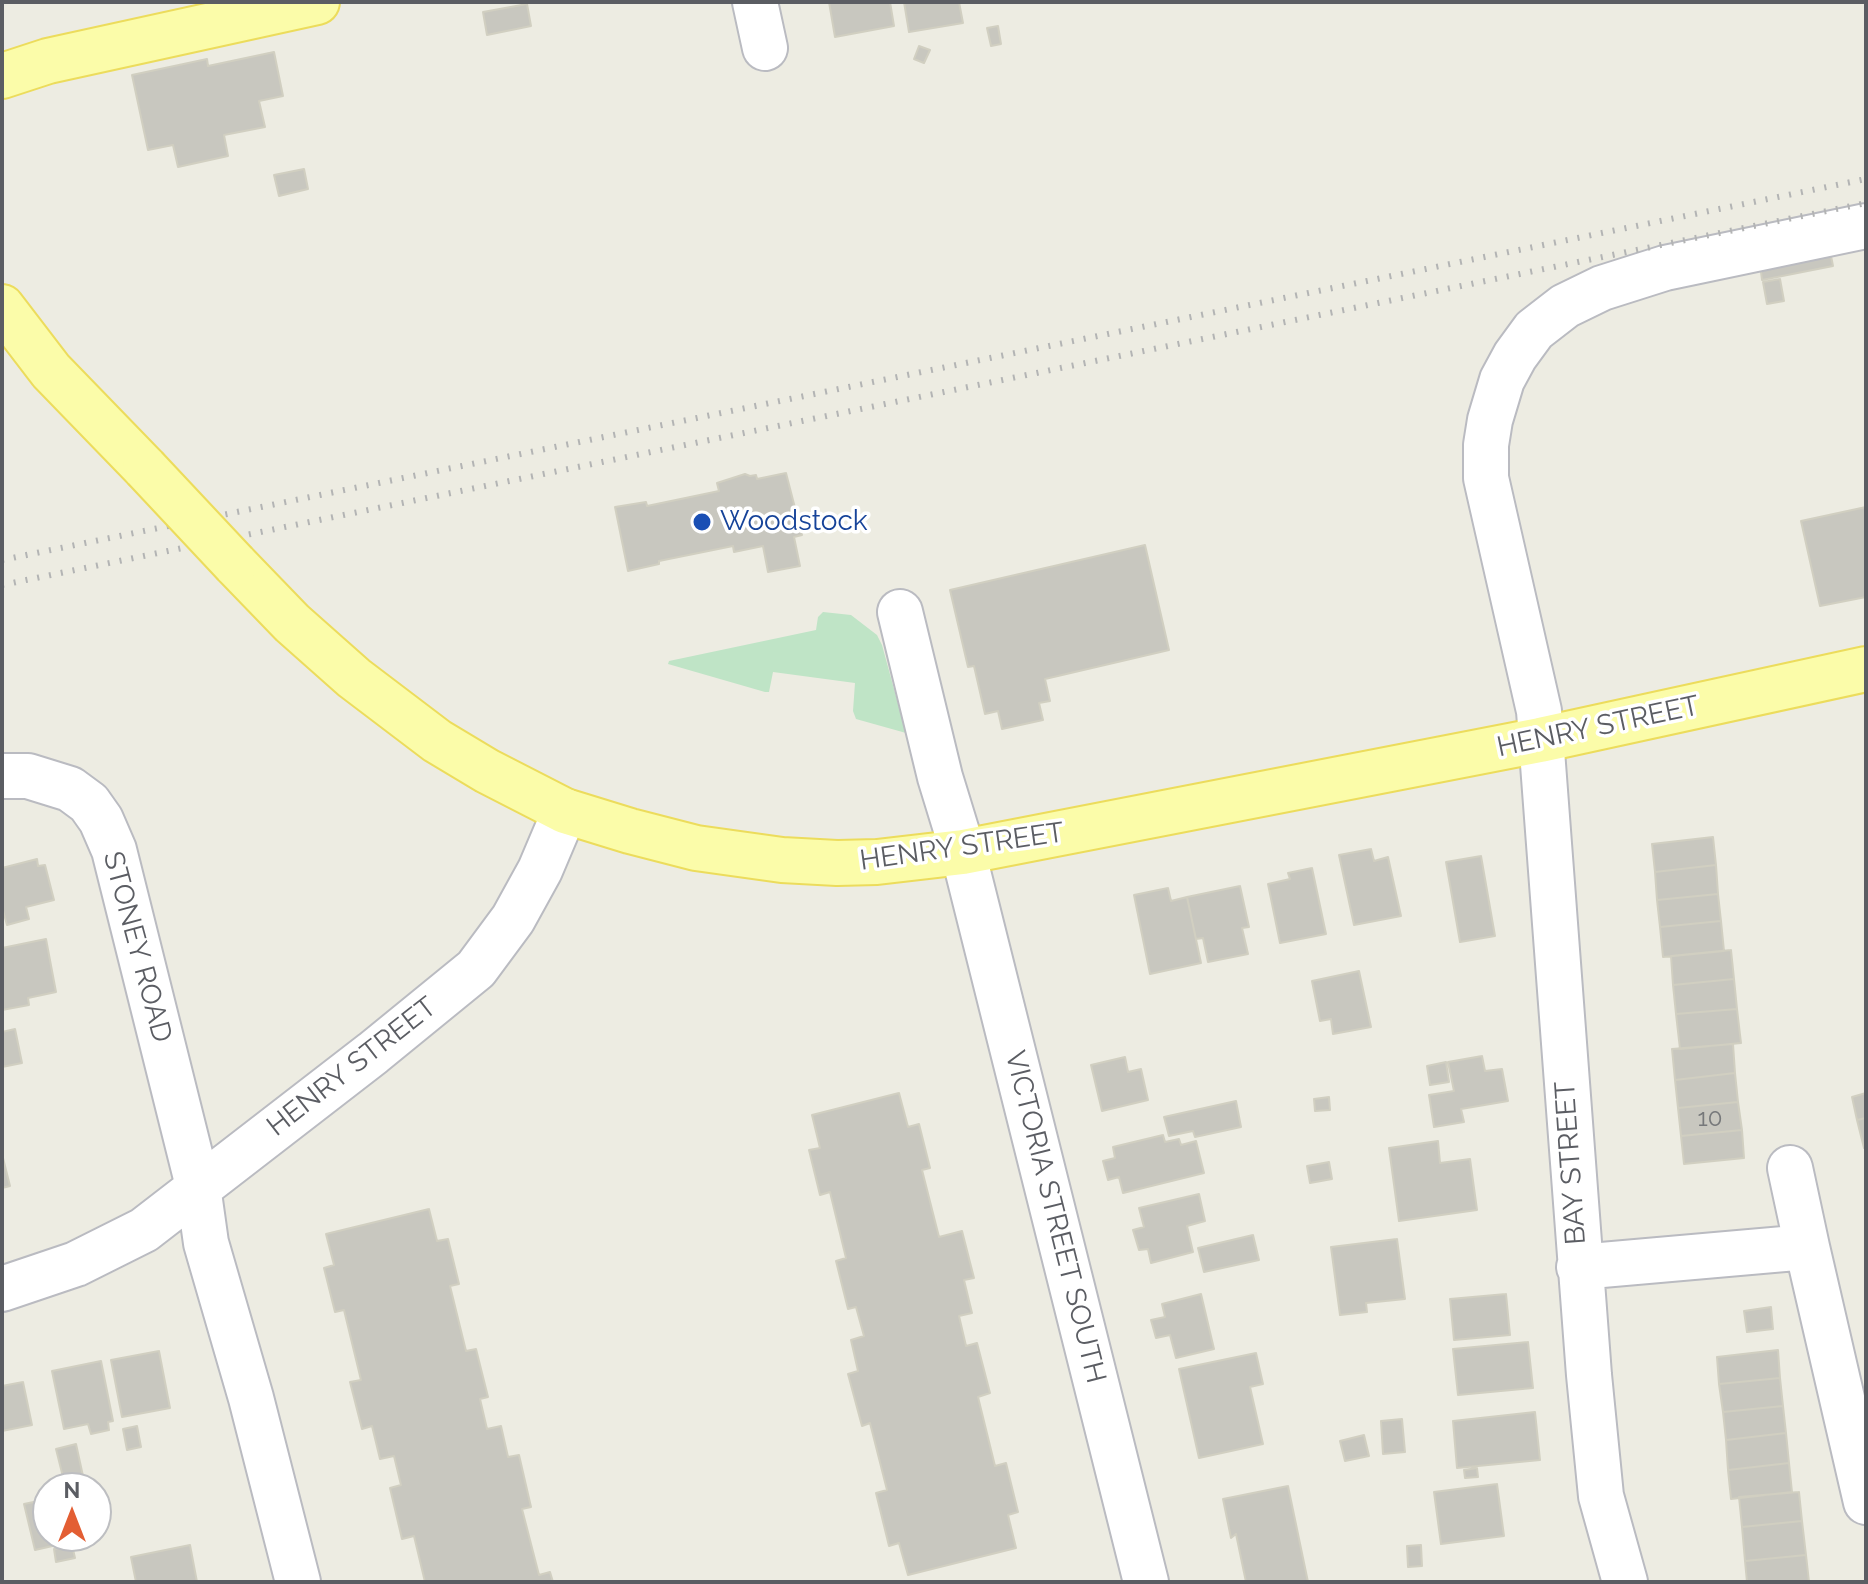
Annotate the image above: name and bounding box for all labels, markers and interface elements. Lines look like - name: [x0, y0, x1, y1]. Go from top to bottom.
- place label: Woodstock: [720, 505, 868, 539]
- marker: Woodstock: [691, 511, 713, 533]
- street label: HENRY STREET: [1494, 689, 1702, 765]
- street label: HENRY STREET: [858, 816, 1066, 878]
- street label: STONEY ROAD: [95, 848, 179, 1046]
- street label: HENRY STREET: [261, 990, 443, 1144]
- street label: VICTORIA STREET SOUTH: [997, 1047, 1113, 1387]
- street label: BAY STREET: [1549, 1080, 1593, 1246]
- house number: 10: [1698, 1105, 1722, 1133]
- north arrow: [32, 1472, 112, 1552]
- text: N: [64, 1477, 80, 1503]

